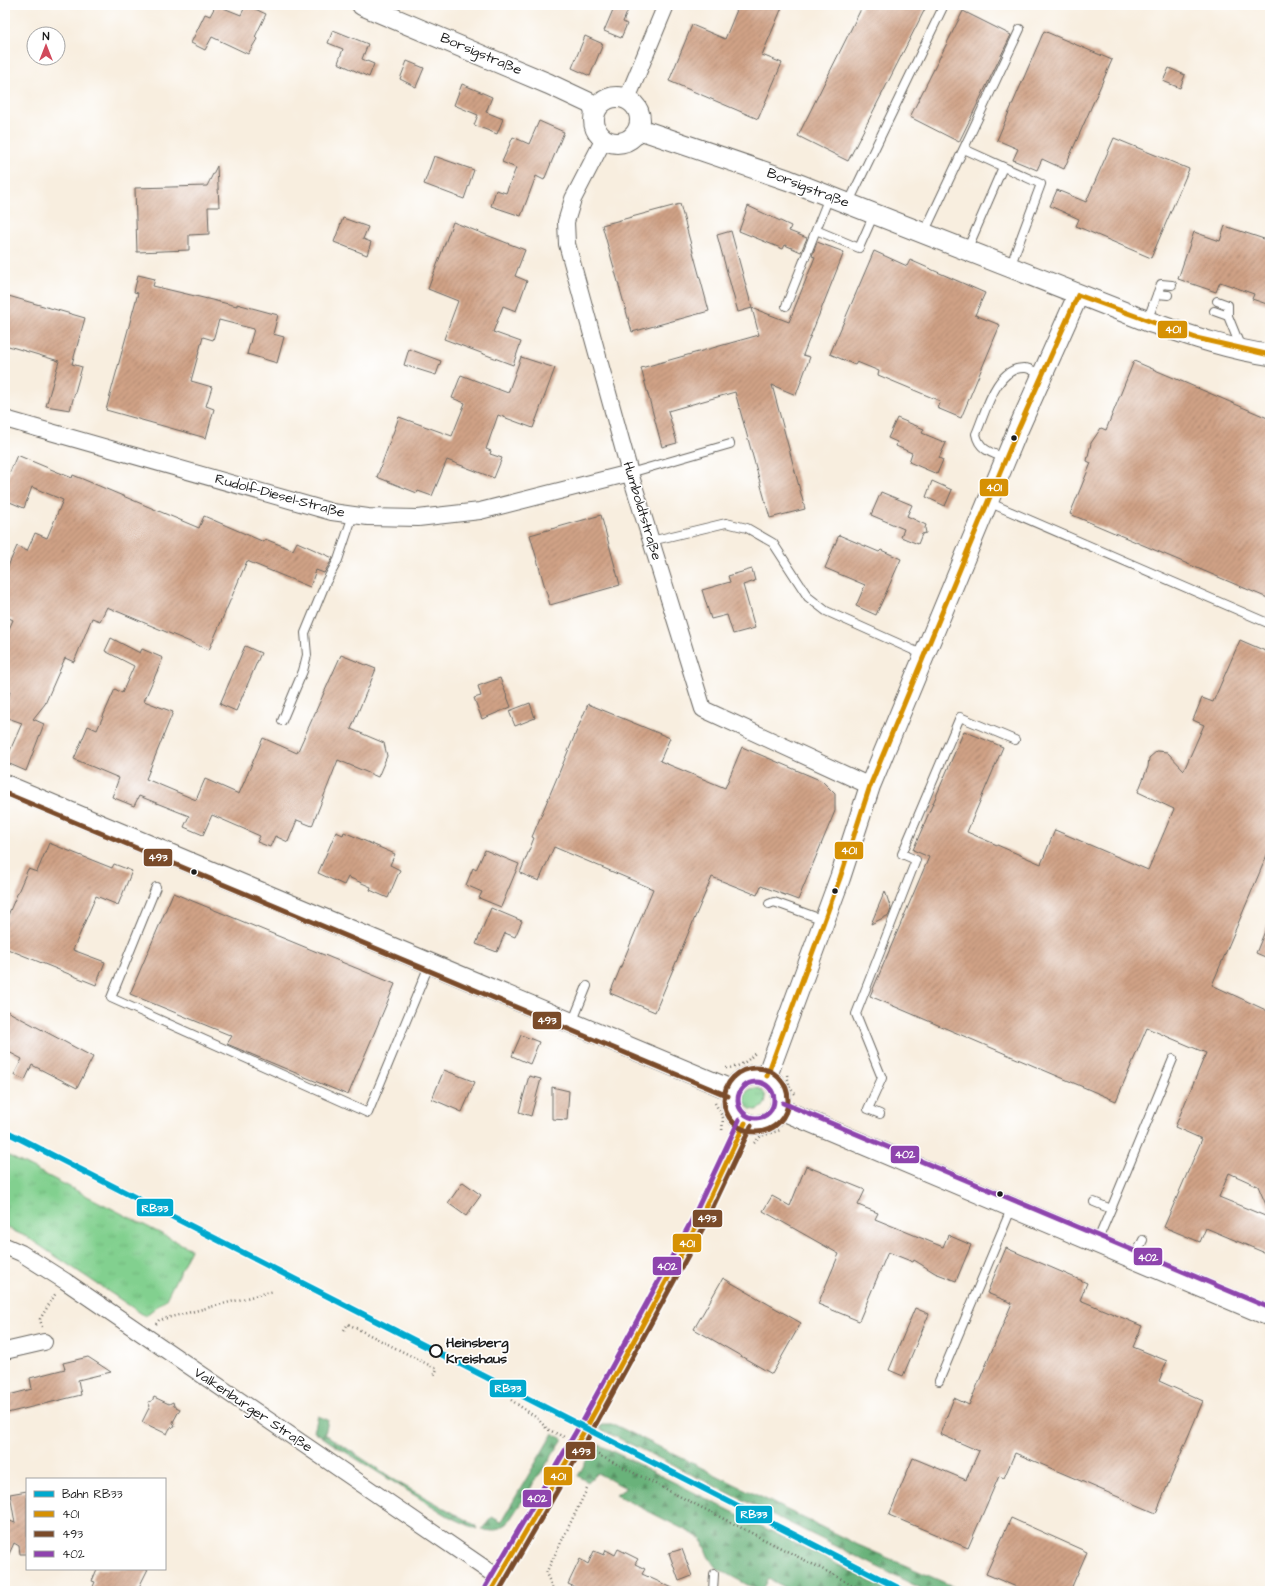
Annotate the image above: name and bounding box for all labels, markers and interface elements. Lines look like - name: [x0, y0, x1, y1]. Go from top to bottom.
- north arrow: [26, 26, 66, 66]
- street label: Borsigstraße: [437, 28, 525, 80]
- text: N: [43, 29, 50, 44]
- street label: Borsigstraße: [764, 163, 853, 213]
- line badge: 401: [1157, 320, 1188, 339]
- text: 401: [1165, 322, 1182, 337]
- unlabelled marker: [1009, 433, 1019, 443]
- street label: Humboldtstraße: [617, 459, 667, 563]
- street label: Rudolf-Diesel-Straße: [213, 469, 348, 523]
- line badge: 401: [979, 478, 1009, 497]
- text: 401: [986, 480, 1003, 495]
- line badge: 401: [834, 841, 864, 860]
- text: 401: [841, 843, 858, 858]
- line badge: 493: [143, 848, 173, 867]
- text: 493: [148, 850, 168, 865]
- unlabelled marker: [189, 867, 199, 877]
- unlabelled marker: [830, 886, 840, 896]
- line badge: 493: [532, 1011, 562, 1030]
- text: 493: [537, 1013, 557, 1028]
- line badge: 402: [890, 1145, 920, 1164]
- text: 402: [895, 1147, 916, 1162]
- unlabelled marker: [995, 1189, 1005, 1199]
- line badge: RB33: [136, 1198, 174, 1217]
- text: RB33: [142, 1201, 169, 1216]
- line badge: 493: [692, 1209, 723, 1228]
- text: 493: [697, 1211, 717, 1226]
- line badge: 401: [672, 1233, 702, 1253]
- text: 401: [679, 1236, 696, 1251]
- line badge: 402: [1133, 1247, 1163, 1266]
- text: 402: [1138, 1250, 1159, 1265]
- line badge: 402: [652, 1256, 682, 1276]
- text: 402: [657, 1259, 678, 1274]
- place label: Heinsberg Kreishaus: [446, 1333, 509, 1369]
- marker: Heinsberg Kreishaus: [429, 1344, 443, 1358]
- street label: Valkenburger Straße: [190, 1363, 317, 1457]
- line badge: RB33: [489, 1379, 527, 1398]
- text: RB33: [495, 1381, 522, 1396]
- line badge: 493: [565, 1441, 596, 1460]
- text: 493: [571, 1444, 591, 1459]
- line badge: 401: [543, 1466, 573, 1486]
- text: 401: [550, 1469, 567, 1484]
- legend: [26, 1478, 166, 1570]
- text: Bahn RB33: [62, 1486, 123, 1503]
- line badge: 402: [522, 1489, 552, 1508]
- text: 402: [527, 1491, 548, 1506]
- line badge: RB33: [735, 1505, 773, 1524]
- text: 401: [62, 1506, 80, 1523]
- text: RB33: [741, 1507, 768, 1522]
- text: 493: [62, 1526, 83, 1543]
- text: 402: [62, 1546, 85, 1563]

